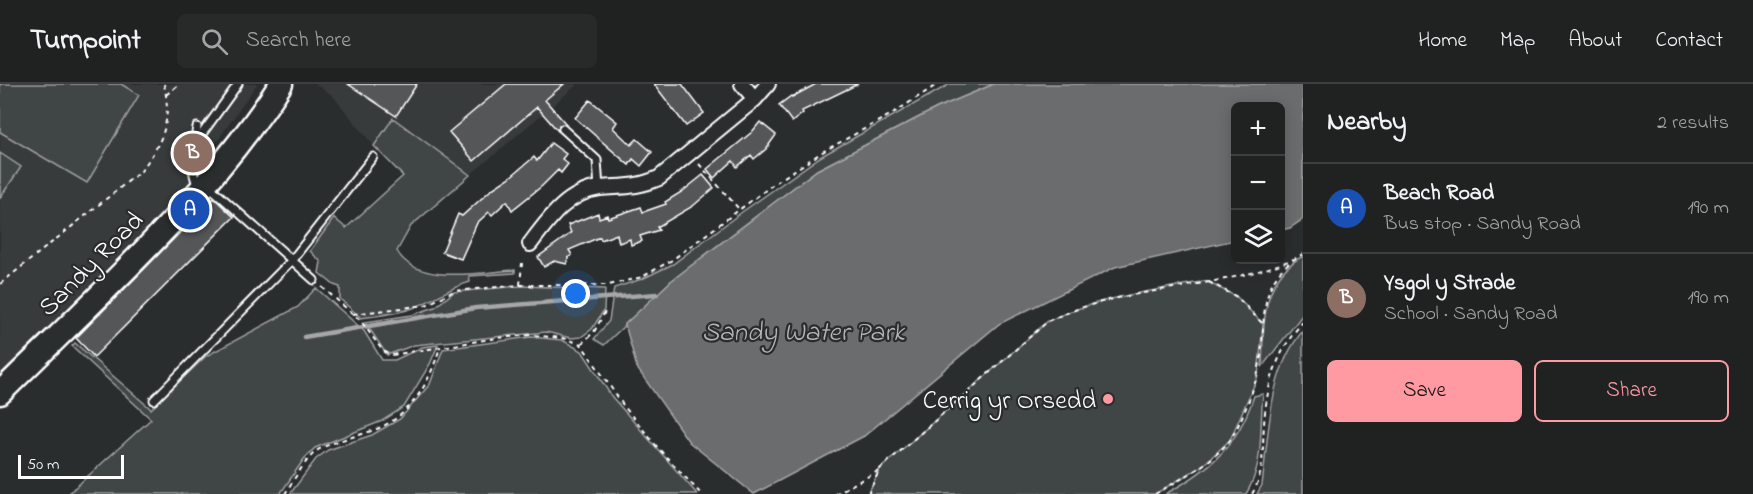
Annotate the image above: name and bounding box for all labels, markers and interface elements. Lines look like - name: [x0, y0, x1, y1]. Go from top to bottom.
- search box: [177, 14, 597, 68]
- text: Turnpoint: [30, 21, 141, 62]
- icon: search: [198, 25, 231, 58]
- text: Search here: [246, 25, 351, 57]
- text: Home: [1418, 26, 1467, 56]
- text: Map: [1500, 26, 1535, 56]
- text: About: [1568, 26, 1622, 56]
- text: Contact: [1655, 26, 1723, 56]
- map controls: [1231, 102, 1285, 264]
- button: +: [1231, 102, 1285, 156]
- text: Nearby: [1327, 104, 1406, 142]
- text: 2 results: [1657, 109, 1729, 138]
- pin: B: [174, 130, 212, 176]
- button: −: [1231, 156, 1285, 210]
- text: Beach Road: [1384, 178, 1494, 210]
- pin: A: [170, 188, 210, 232]
- text: A: [1340, 194, 1353, 223]
- text: 190 m: [1687, 194, 1729, 223]
- street label: Sandy Road: [31, 203, 154, 327]
- button: layers: [1231, 210, 1285, 264]
- text: Bus stop · Sandy Road: [1384, 210, 1581, 239]
- text: Ysgol y Strade: [1384, 268, 1515, 300]
- your location: [561, 279, 590, 308]
- text: B: [1340, 284, 1353, 313]
- text: 190 m: [1687, 284, 1729, 313]
- text: School · Sandy Road: [1384, 300, 1557, 329]
- water label: Sandy Water Park: [702, 314, 906, 353]
- button: Save: [1327, 360, 1522, 422]
- button: Share: [1534, 360, 1729, 422]
- place label: Cerrig yr Orsedd: [923, 383, 1096, 421]
- marker: Cerrig yr Orsedd: [1101, 392, 1115, 406]
- scale bar: [18, 452, 124, 480]
- text: 50 m: [27, 453, 59, 477]

